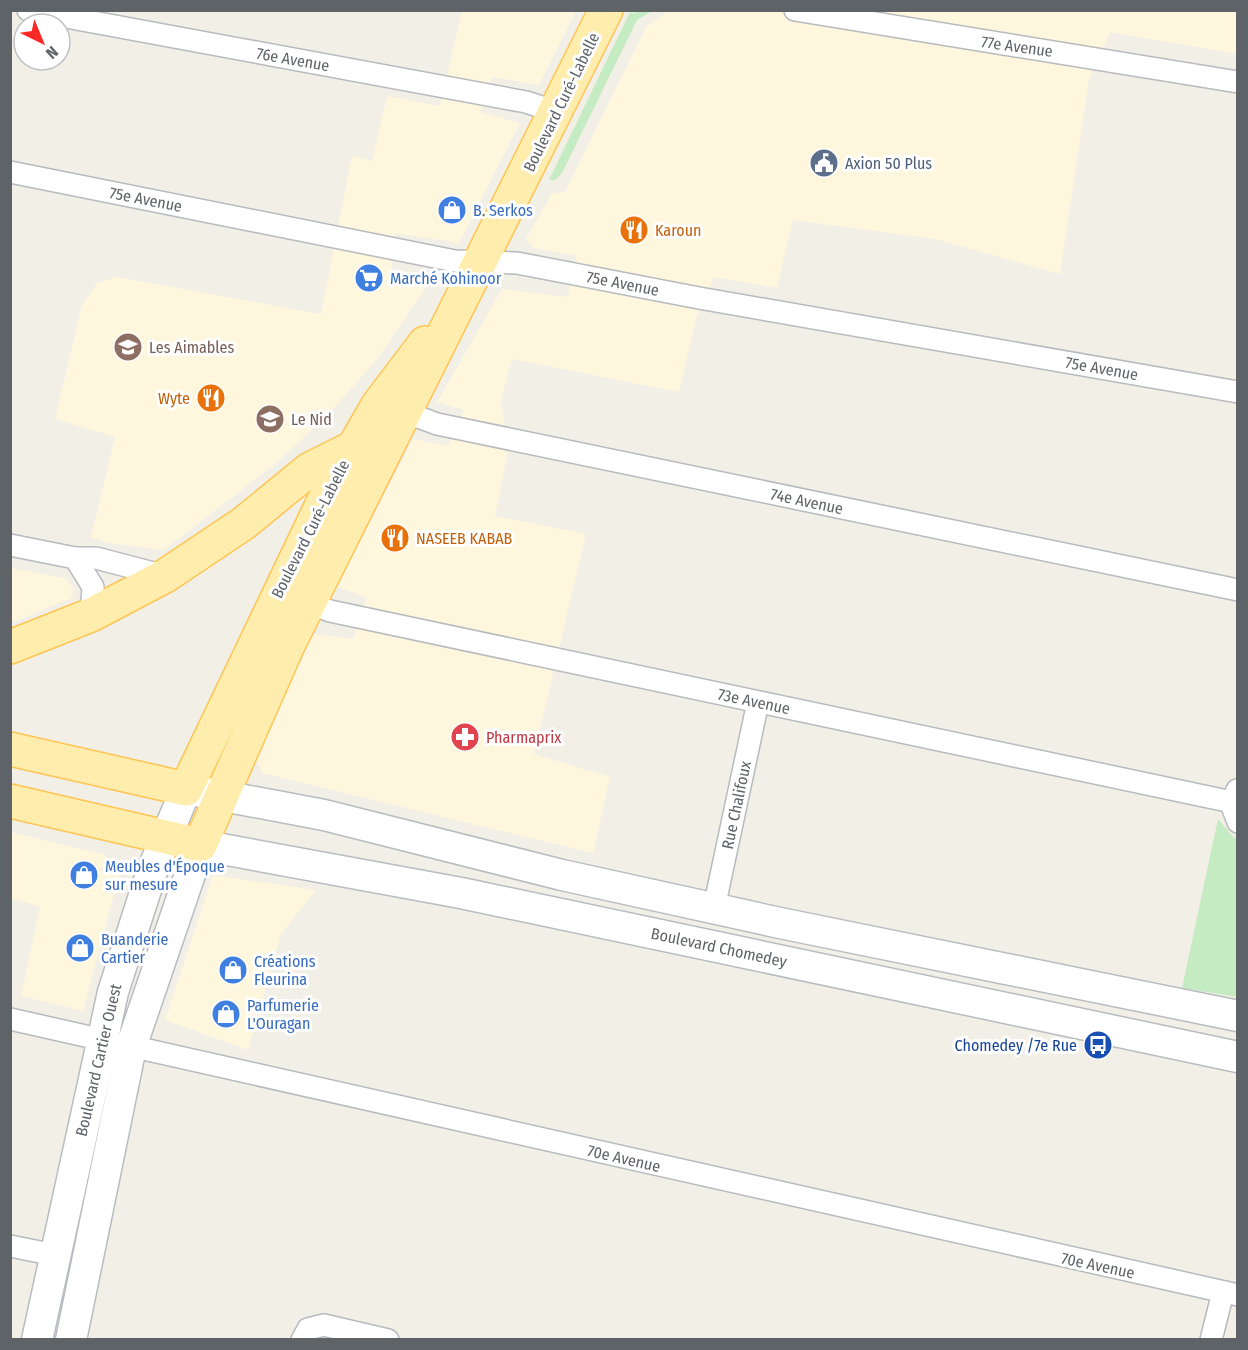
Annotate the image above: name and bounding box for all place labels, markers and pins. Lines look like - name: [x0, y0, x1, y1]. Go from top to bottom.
- public building icon: Axion 50 Plus: [808, 147, 840, 179]
- place label: Axion 50 Plus: [845, 154, 932, 173]
- shop icon: B. Serkos: [436, 194, 468, 226]
- place label: B. Serkos: [473, 201, 533, 220]
- restaurant icon: Karoun: [618, 214, 650, 246]
- place label: Karoun: [655, 221, 702, 240]
- supermarket icon: Marché Kohinoor: [353, 262, 385, 294]
- place label: Marché Kohinoor: [390, 269, 502, 288]
- school or university icon: Les Aimables: [112, 331, 144, 363]
- place label: Les Aimables: [149, 338, 234, 357]
- restaurant icon: Wyte: [195, 382, 227, 414]
- place label: Wyte: [158, 389, 190, 408]
- school or university icon: Le Nid: [254, 403, 286, 435]
- place label: Le Nid: [291, 410, 332, 429]
- restaurant icon: NASEEB KABAB: [379, 522, 411, 554]
- place label: NASEEB KABAB: [416, 529, 513, 548]
- pharmacy icon: Pharmaprix: [449, 721, 481, 753]
- place label: Pharmaprix: [486, 728, 561, 747]
- place label: Meubles d'Époque sur mesure: [105, 857, 225, 894]
- shop icon: Meubles d'Époque sur mesure: [68, 859, 100, 891]
- place label: Buanderie Cartier: [101, 930, 168, 967]
- shop icon: Buanderie Cartier: [64, 932, 96, 964]
- place label: Créations Fleurina: [254, 952, 316, 989]
- shop icon: Créations Fleurina: [217, 954, 249, 986]
- place label: Parfumerie L'Ouragan: [247, 996, 319, 1033]
- shop icon: Parfumerie L'Ouragan: [210, 998, 242, 1030]
- bus stop icon: Chomedey /7e Rue: [1082, 1029, 1114, 1061]
- place label: Chomedey /7e Rue: [955, 1036, 1077, 1055]

